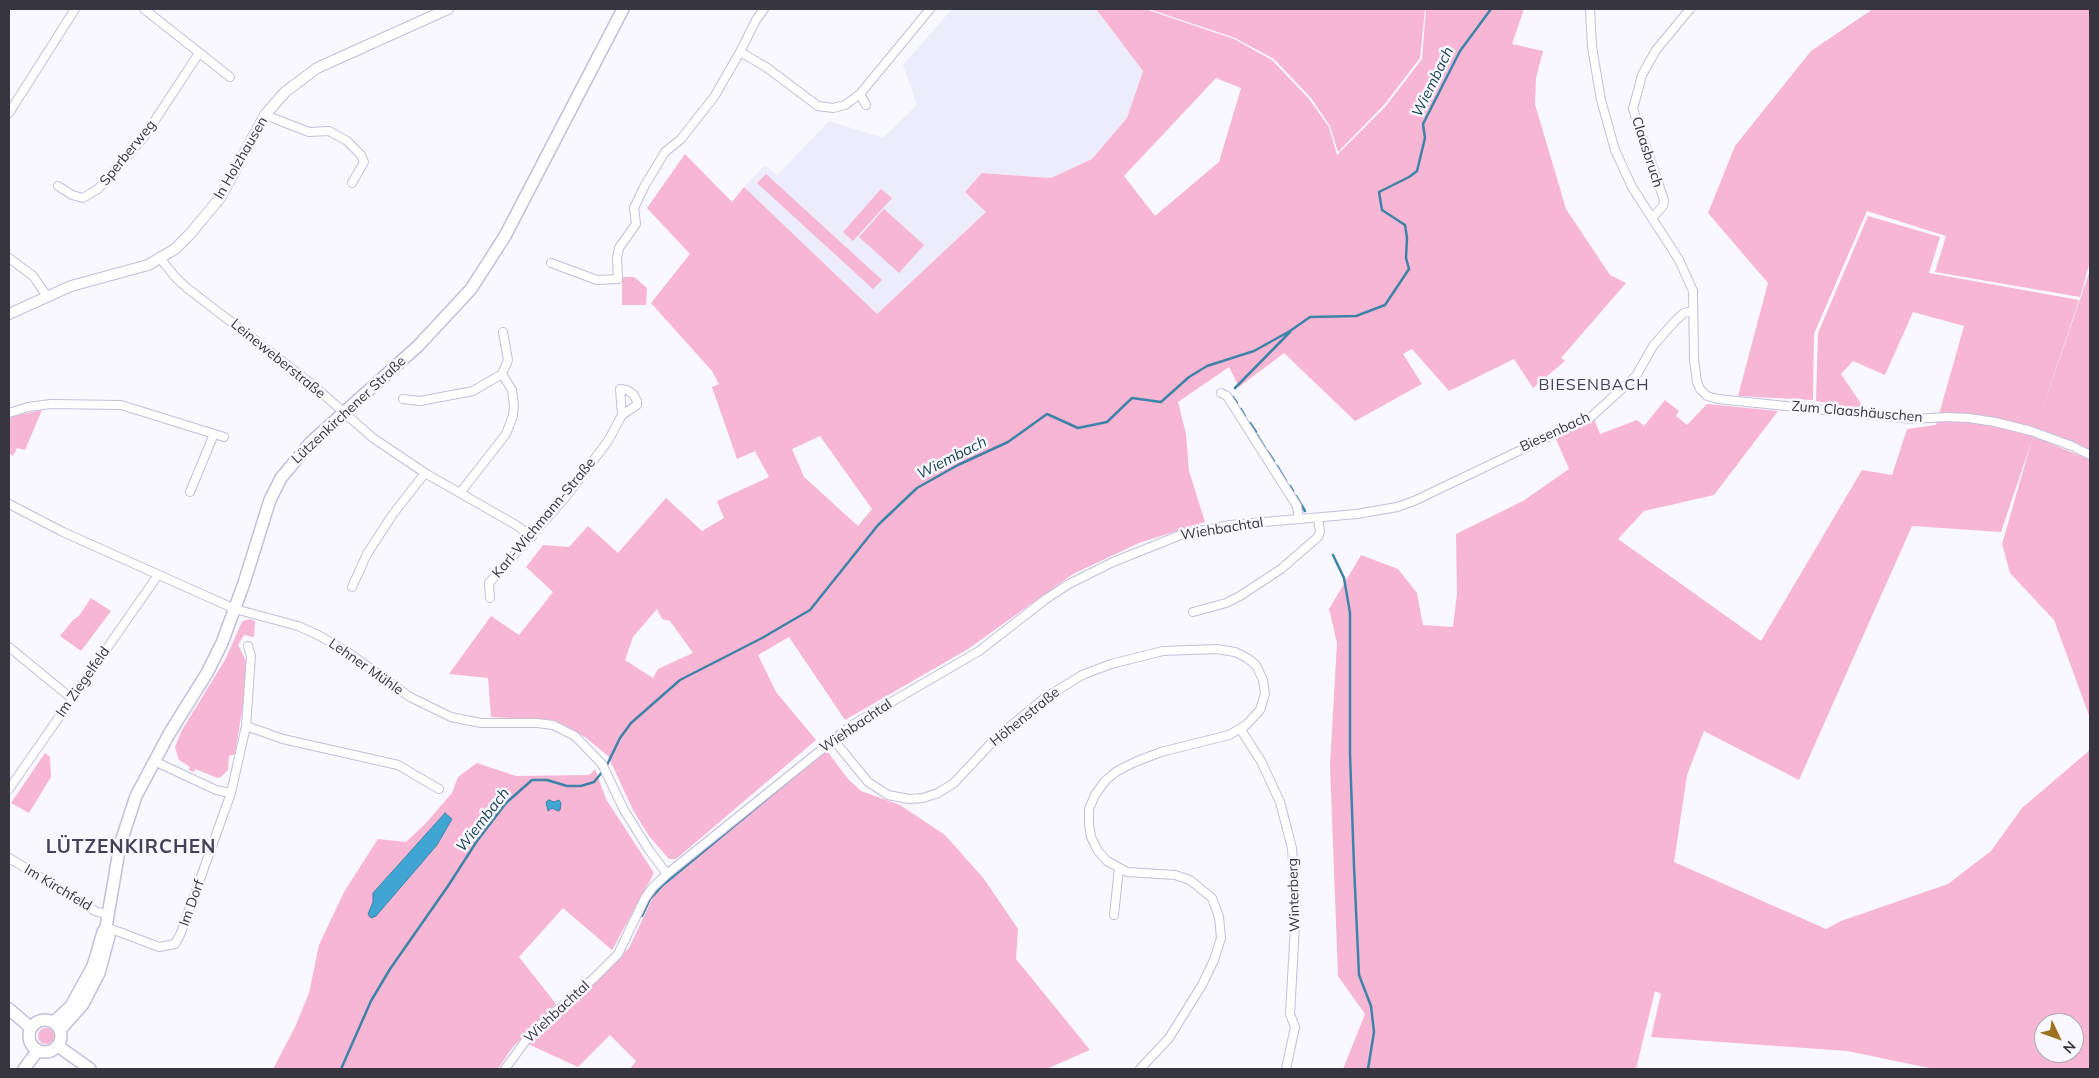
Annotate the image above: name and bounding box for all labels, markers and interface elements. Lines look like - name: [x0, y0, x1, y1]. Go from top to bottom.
- water label: Wiembach: [1408, 44, 1458, 120]
- street label: In Holzhausen: [211, 114, 271, 202]
- street label: Claasbruch: [1628, 115, 1666, 189]
- street label: Sperberweg: [96, 117, 160, 189]
- street label: Leineweberstraße: [227, 316, 329, 402]
- street label: Lützenkirchener Straße: [289, 353, 409, 467]
- district label: BIESENBACH: [1537, 375, 1651, 395]
- street label: Zum Claashäuschen: [1791, 398, 1923, 426]
- street label: Biesenbach: [1517, 409, 1593, 455]
- water label: Wiembach: [914, 433, 990, 483]
- street label: Karl-Wichmann-Straße: [489, 455, 599, 581]
- street label: Wiehbachtal: [1180, 514, 1264, 544]
- street label: Lehner Mühle: [325, 635, 407, 699]
- street label: Im Ziegelfeld: [53, 644, 113, 720]
- street label: Höhenstraße: [987, 684, 1063, 750]
- street label: Wiehbachtal: [817, 696, 895, 756]
- water label: Wiembach: [453, 785, 513, 855]
- district label: LÜTZENKIRCHEN: [44, 836, 218, 858]
- street label: Winterberg: [1284, 858, 1304, 932]
- street label: Im Kirchfeld: [21, 861, 95, 915]
- street label: Im Dorf: [176, 877, 208, 929]
- street label: Wiehbachtal: [521, 977, 593, 1047]
- north arrow: [2034, 1013, 2084, 1063]
- text: N: [2059, 1037, 2080, 1057]

